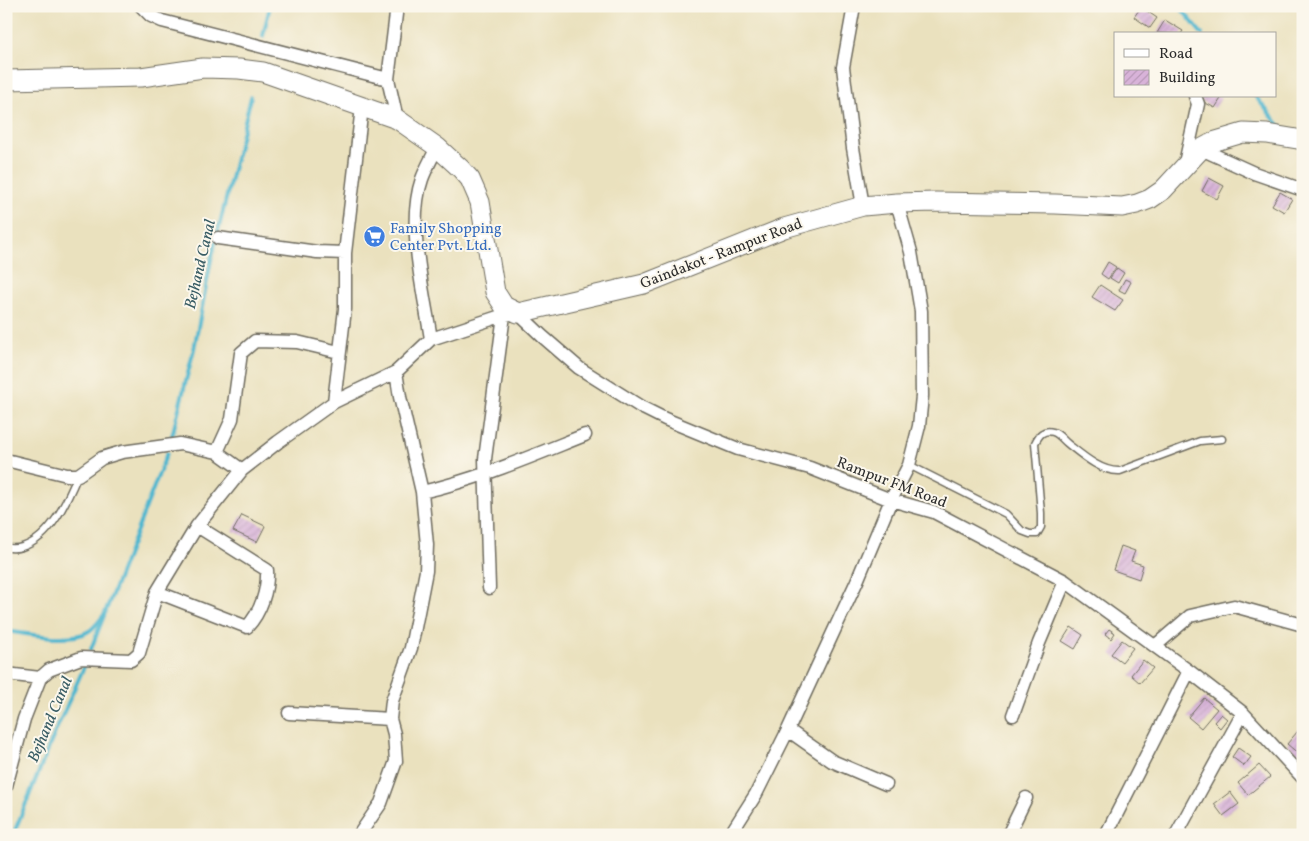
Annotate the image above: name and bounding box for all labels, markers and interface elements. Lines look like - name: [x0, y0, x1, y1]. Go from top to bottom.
- legend: [1114, 32, 1276, 98]
- text: Road: [1159, 44, 1193, 65]
- text: Building: [1159, 68, 1216, 89]
- street label: Gaindakot - Rampur Road: [638, 214, 806, 295]
- water label: Bejhand Canal: [180, 218, 222, 311]
- place label: Family Shopping Center Pvt. Ltd.: [390, 219, 502, 257]
- supermarket icon: Family Shopping Center Pvt. Ltd.: [362, 225, 386, 249]
- street label: Rampur FM Road: [833, 453, 950, 514]
- water label: Bejhand Canal: [23, 674, 79, 766]

